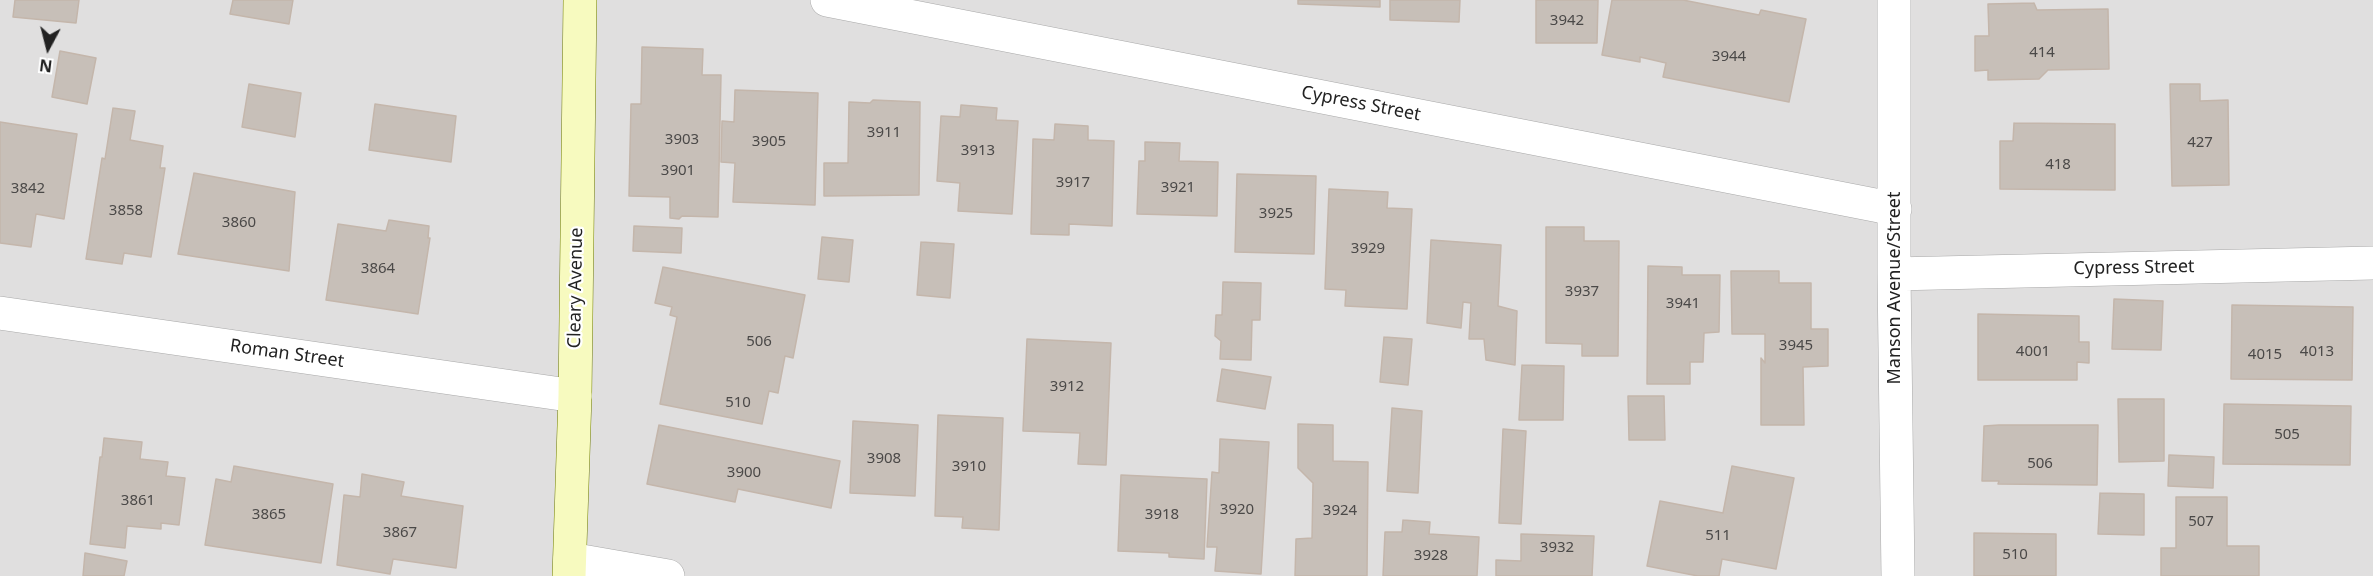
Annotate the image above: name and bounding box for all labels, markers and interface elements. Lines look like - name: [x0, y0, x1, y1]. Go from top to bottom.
- house number: 3942: [1550, 12, 1584, 30]
- north arrow: [18, 18, 78, 78]
- house number: 414: [2029, 44, 2055, 62]
- house number: 3944: [1712, 48, 1746, 66]
- text: N: [38, 54, 54, 78]
- street label: Cypress Street: [1300, 82, 1422, 126]
- house number: 3911: [867, 124, 901, 142]
- house number: 3903: [665, 131, 699, 149]
- house number: 3905: [752, 133, 786, 151]
- house number: 427: [2187, 134, 2213, 152]
- house number: 3913: [961, 142, 995, 160]
- house number: 418: [2045, 156, 2071, 174]
- house number: 3901: [661, 162, 695, 180]
- house number: 3917: [1056, 174, 1090, 192]
- house number: 3921: [1161, 179, 1195, 197]
- house number: 3842: [11, 180, 45, 198]
- street label: Manson Avenue/Street: [1884, 191, 1906, 385]
- house number: 3858: [109, 202, 143, 220]
- house number: 3925: [1259, 205, 1293, 223]
- house number: 3860: [222, 214, 256, 232]
- street label: Cleary Avenue: [564, 227, 588, 349]
- house number: 3929: [1351, 240, 1385, 258]
- street label: Cypress Street: [2073, 256, 2195, 280]
- house number: 3864: [361, 260, 395, 278]
- house number: 3937: [1565, 283, 1599, 301]
- house number: 3941: [1666, 295, 1700, 313]
- house number: 506: [746, 333, 772, 351]
- street label: Roman Street: [229, 335, 345, 373]
- house number: 3945: [1779, 337, 1813, 355]
- house number: 4001: [2016, 343, 2050, 361]
- house number: 4013: [2300, 343, 2334, 361]
- house number: 4015: [2248, 346, 2282, 364]
- house number: 3912: [1050, 378, 1084, 396]
- house number: 510: [725, 394, 751, 412]
- house number: 505: [2274, 426, 2300, 444]
- house number: 3908: [867, 450, 901, 468]
- house number: 506: [2027, 455, 2053, 473]
- house number: 3910: [952, 458, 986, 476]
- house number: 3900: [727, 464, 761, 482]
- house number: 3861: [121, 492, 155, 510]
- house number: 3920: [1220, 501, 1254, 519]
- house number: 3924: [1323, 502, 1357, 520]
- house number: 3865: [252, 506, 286, 524]
- house number: 3918: [1145, 506, 1179, 524]
- house number: 507: [2188, 513, 2214, 531]
- house number: 3867: [383, 524, 417, 542]
- house number: 511: [1705, 527, 1731, 545]
- house number: 3932: [1540, 539, 1574, 557]
- house number: 510: [2002, 546, 2028, 564]
- house number: 3928: [1414, 547, 1448, 565]

